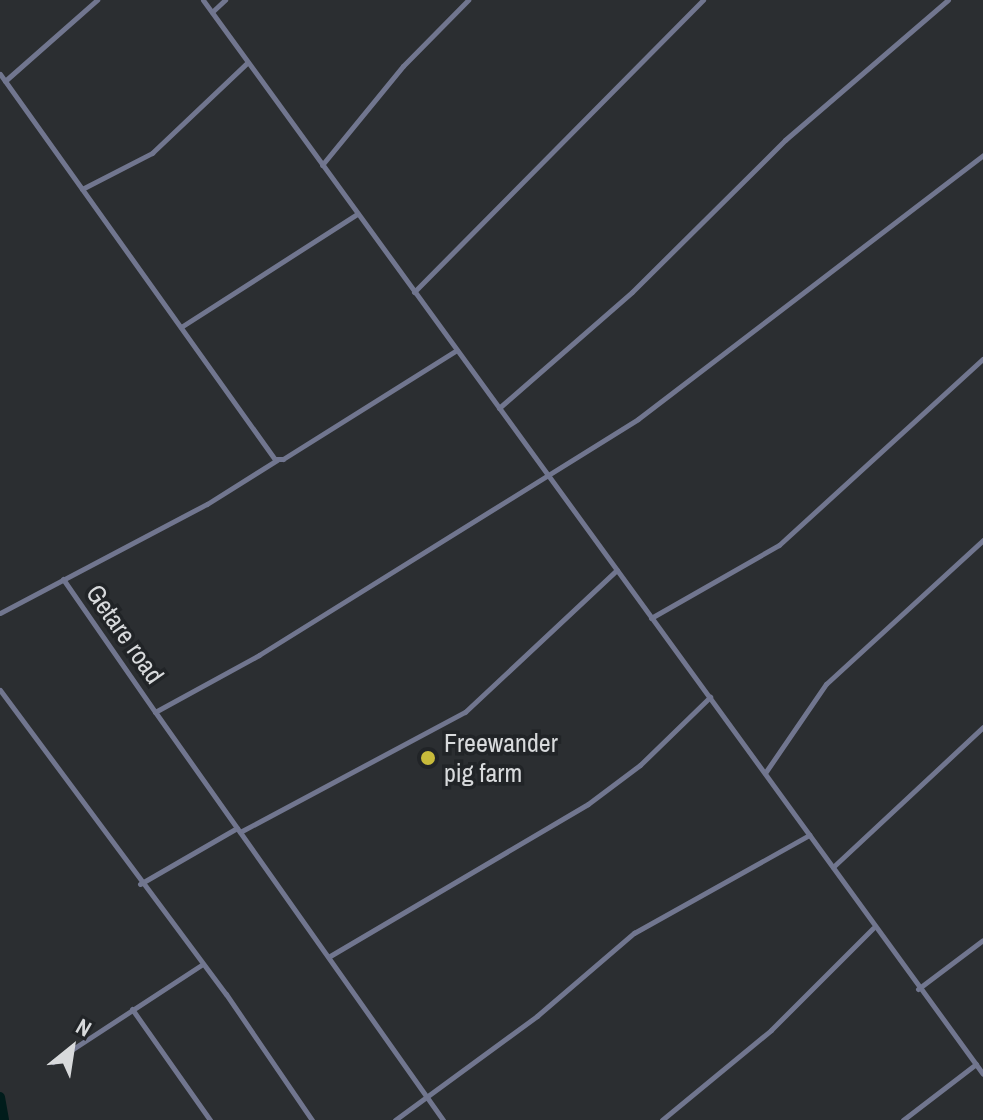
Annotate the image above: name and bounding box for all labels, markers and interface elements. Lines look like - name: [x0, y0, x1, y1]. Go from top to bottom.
- street label: Getare road: [80, 578, 170, 690]
- place label: Freewander pig farm: [444, 727, 558, 788]
- marker: Freewander pig farm: [419, 749, 437, 767]
- north arrow: [32, 1008, 112, 1088]
- text: N: [71, 1011, 97, 1043]

